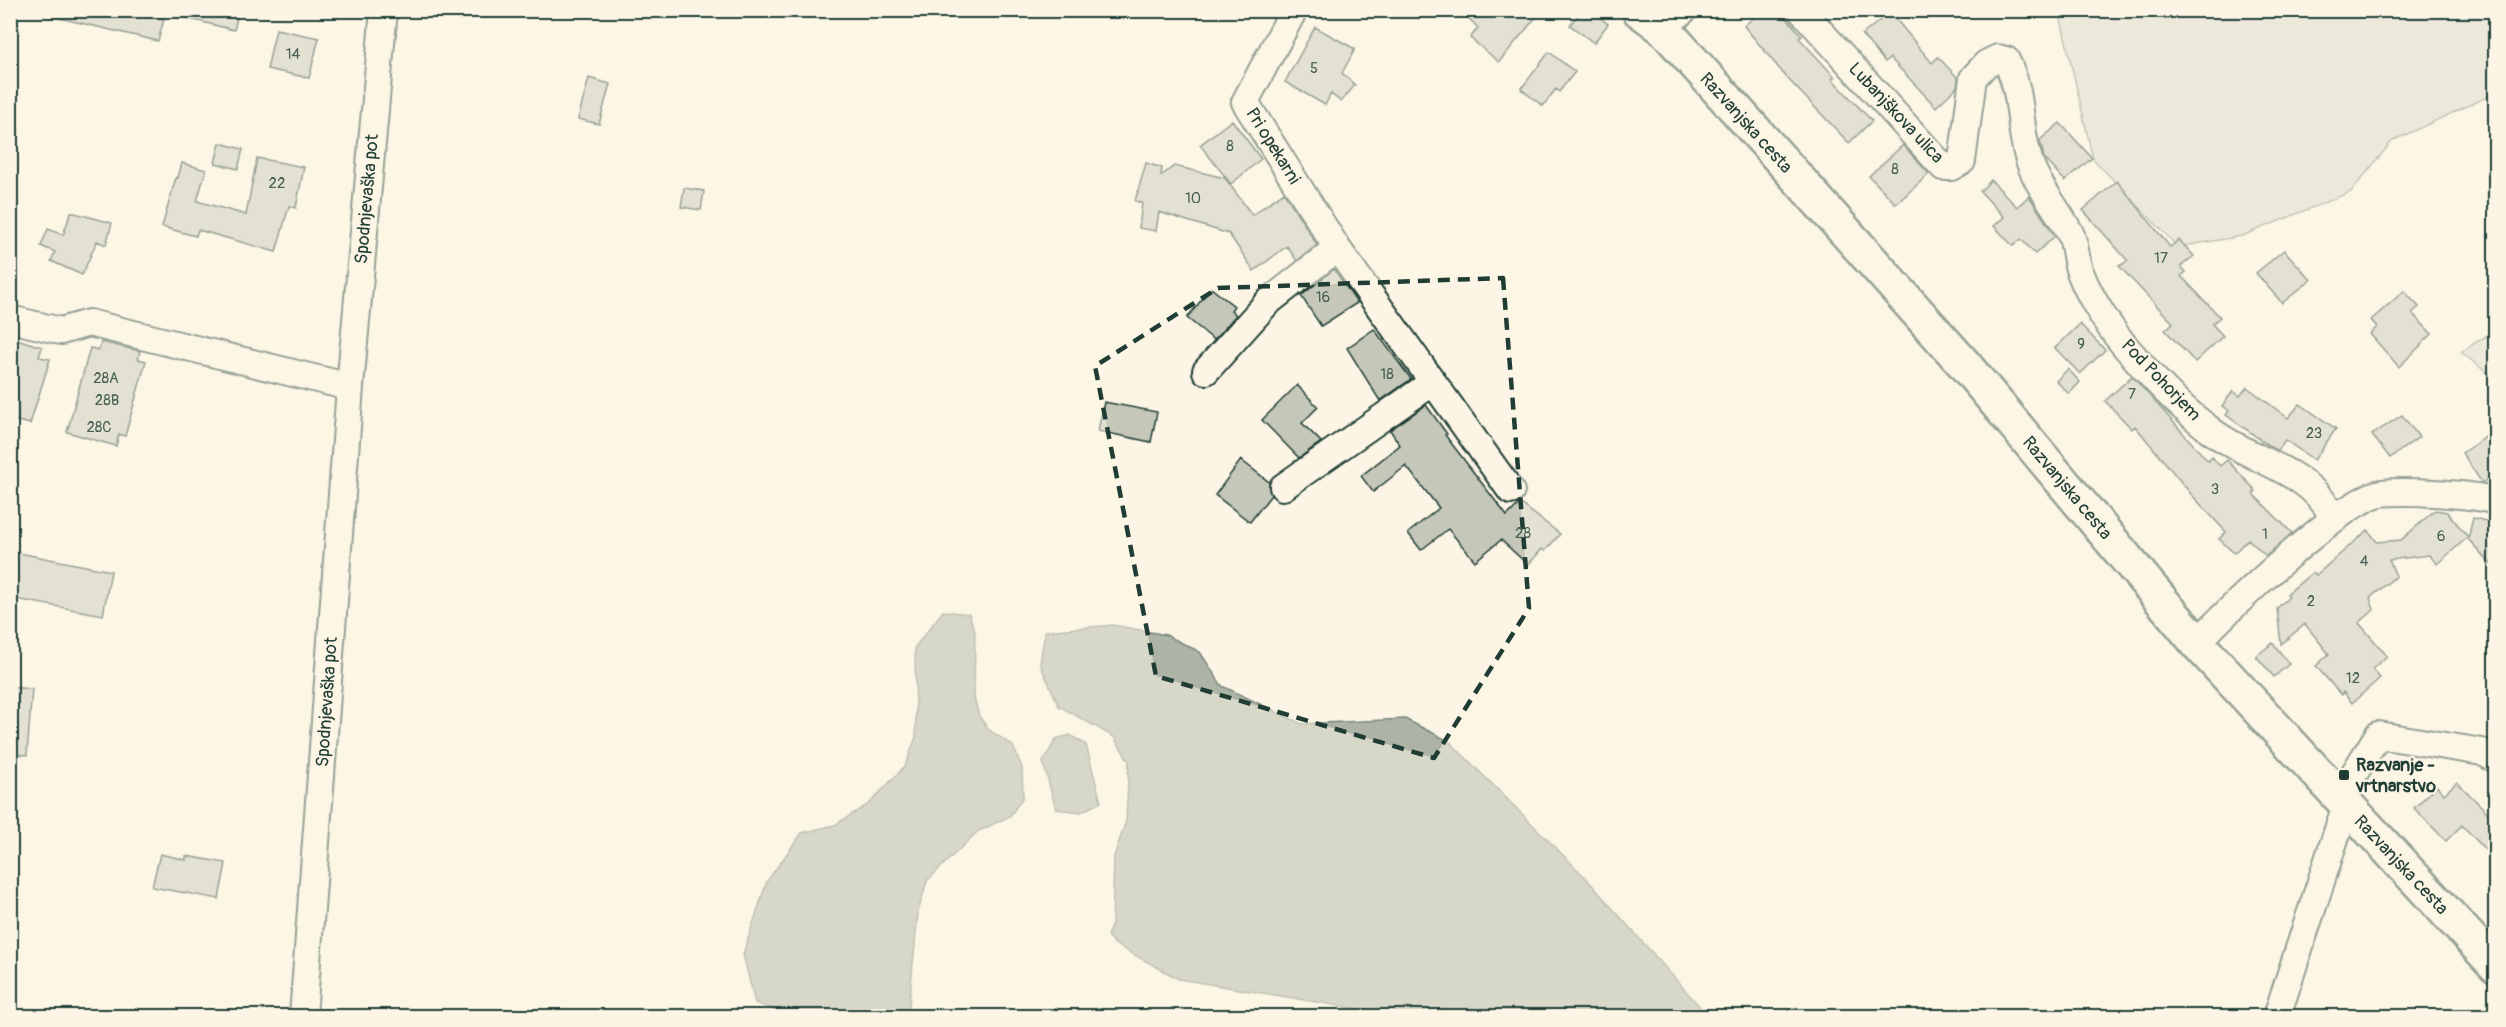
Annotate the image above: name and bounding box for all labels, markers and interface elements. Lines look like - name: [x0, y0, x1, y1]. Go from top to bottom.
- house number: 14: [286, 45, 301, 64]
- street label: Lubanjškova ulica: [1843, 58, 1949, 168]
- house number: 5: [1310, 59, 1318, 78]
- street label: Razvanjska cesta: [1695, 68, 1797, 178]
- street label: Pri opekarni: [1240, 103, 1306, 189]
- street label: Spodnjevaška pot: [350, 132, 384, 265]
- house number: 8: [1226, 137, 1234, 156]
- house number: 8: [1891, 160, 1899, 179]
- house number: 22: [269, 174, 285, 193]
- house number: 10: [1185, 189, 1201, 208]
- house number: 17: [2154, 249, 2168, 268]
- house number: 16: [1316, 288, 1330, 307]
- street label: Pod Pohorjem: [2116, 334, 2206, 426]
- house number: 9: [2077, 335, 2085, 354]
- house number: 18: [1380, 365, 1394, 384]
- house number: 28A: [93, 369, 119, 388]
- house number: 7: [2128, 385, 2136, 404]
- house number: 28B: [95, 391, 119, 410]
- house number: 28C: [86, 418, 112, 437]
- house number: 23: [2306, 424, 2322, 443]
- street label: Razvanjska cesta: [2017, 432, 2117, 544]
- house number: 3: [2211, 480, 2219, 499]
- house number: 28: [1515, 524, 1531, 543]
- house number: 1: [2262, 525, 2268, 544]
- house number: 6: [2437, 527, 2445, 546]
- house number: 4: [2360, 552, 2369, 571]
- house number: 2: [2307, 592, 2315, 611]
- street label: Spodnjevaška pot: [311, 635, 343, 768]
- house number: 12: [2346, 669, 2360, 688]
- place label: Razvanje - vrtnarstvo: [2355, 754, 2436, 798]
- marker: Razvanje - vrtnarstvo: [2337, 768, 2351, 782]
- street label: Razvanjska cesta: [2349, 810, 2453, 920]

